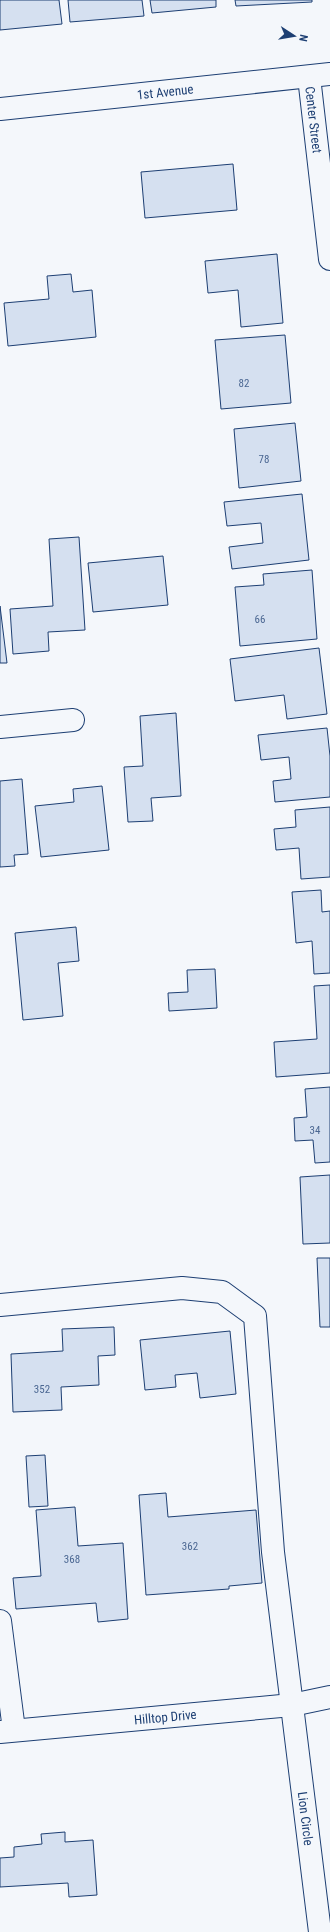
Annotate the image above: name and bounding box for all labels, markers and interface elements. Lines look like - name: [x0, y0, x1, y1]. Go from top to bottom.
- north arrow: [274, 16, 314, 56]
- text: N: [296, 33, 310, 43]
- street label: 1st Avenue: [136, 82, 194, 102]
- street label: Center Street: [302, 86, 325, 154]
- house number: 82: [239, 377, 249, 390]
- house number: 78: [259, 453, 269, 466]
- house number: 66: [255, 613, 265, 626]
- house number: 34: [310, 1124, 321, 1137]
- house number: 352: [34, 1383, 50, 1396]
- house number: 362: [182, 1540, 198, 1553]
- house number: 368: [64, 1553, 80, 1566]
- street label: Hilltop Drive: [133, 1707, 197, 1728]
- street label: Lion Circle: [295, 1791, 316, 1846]

